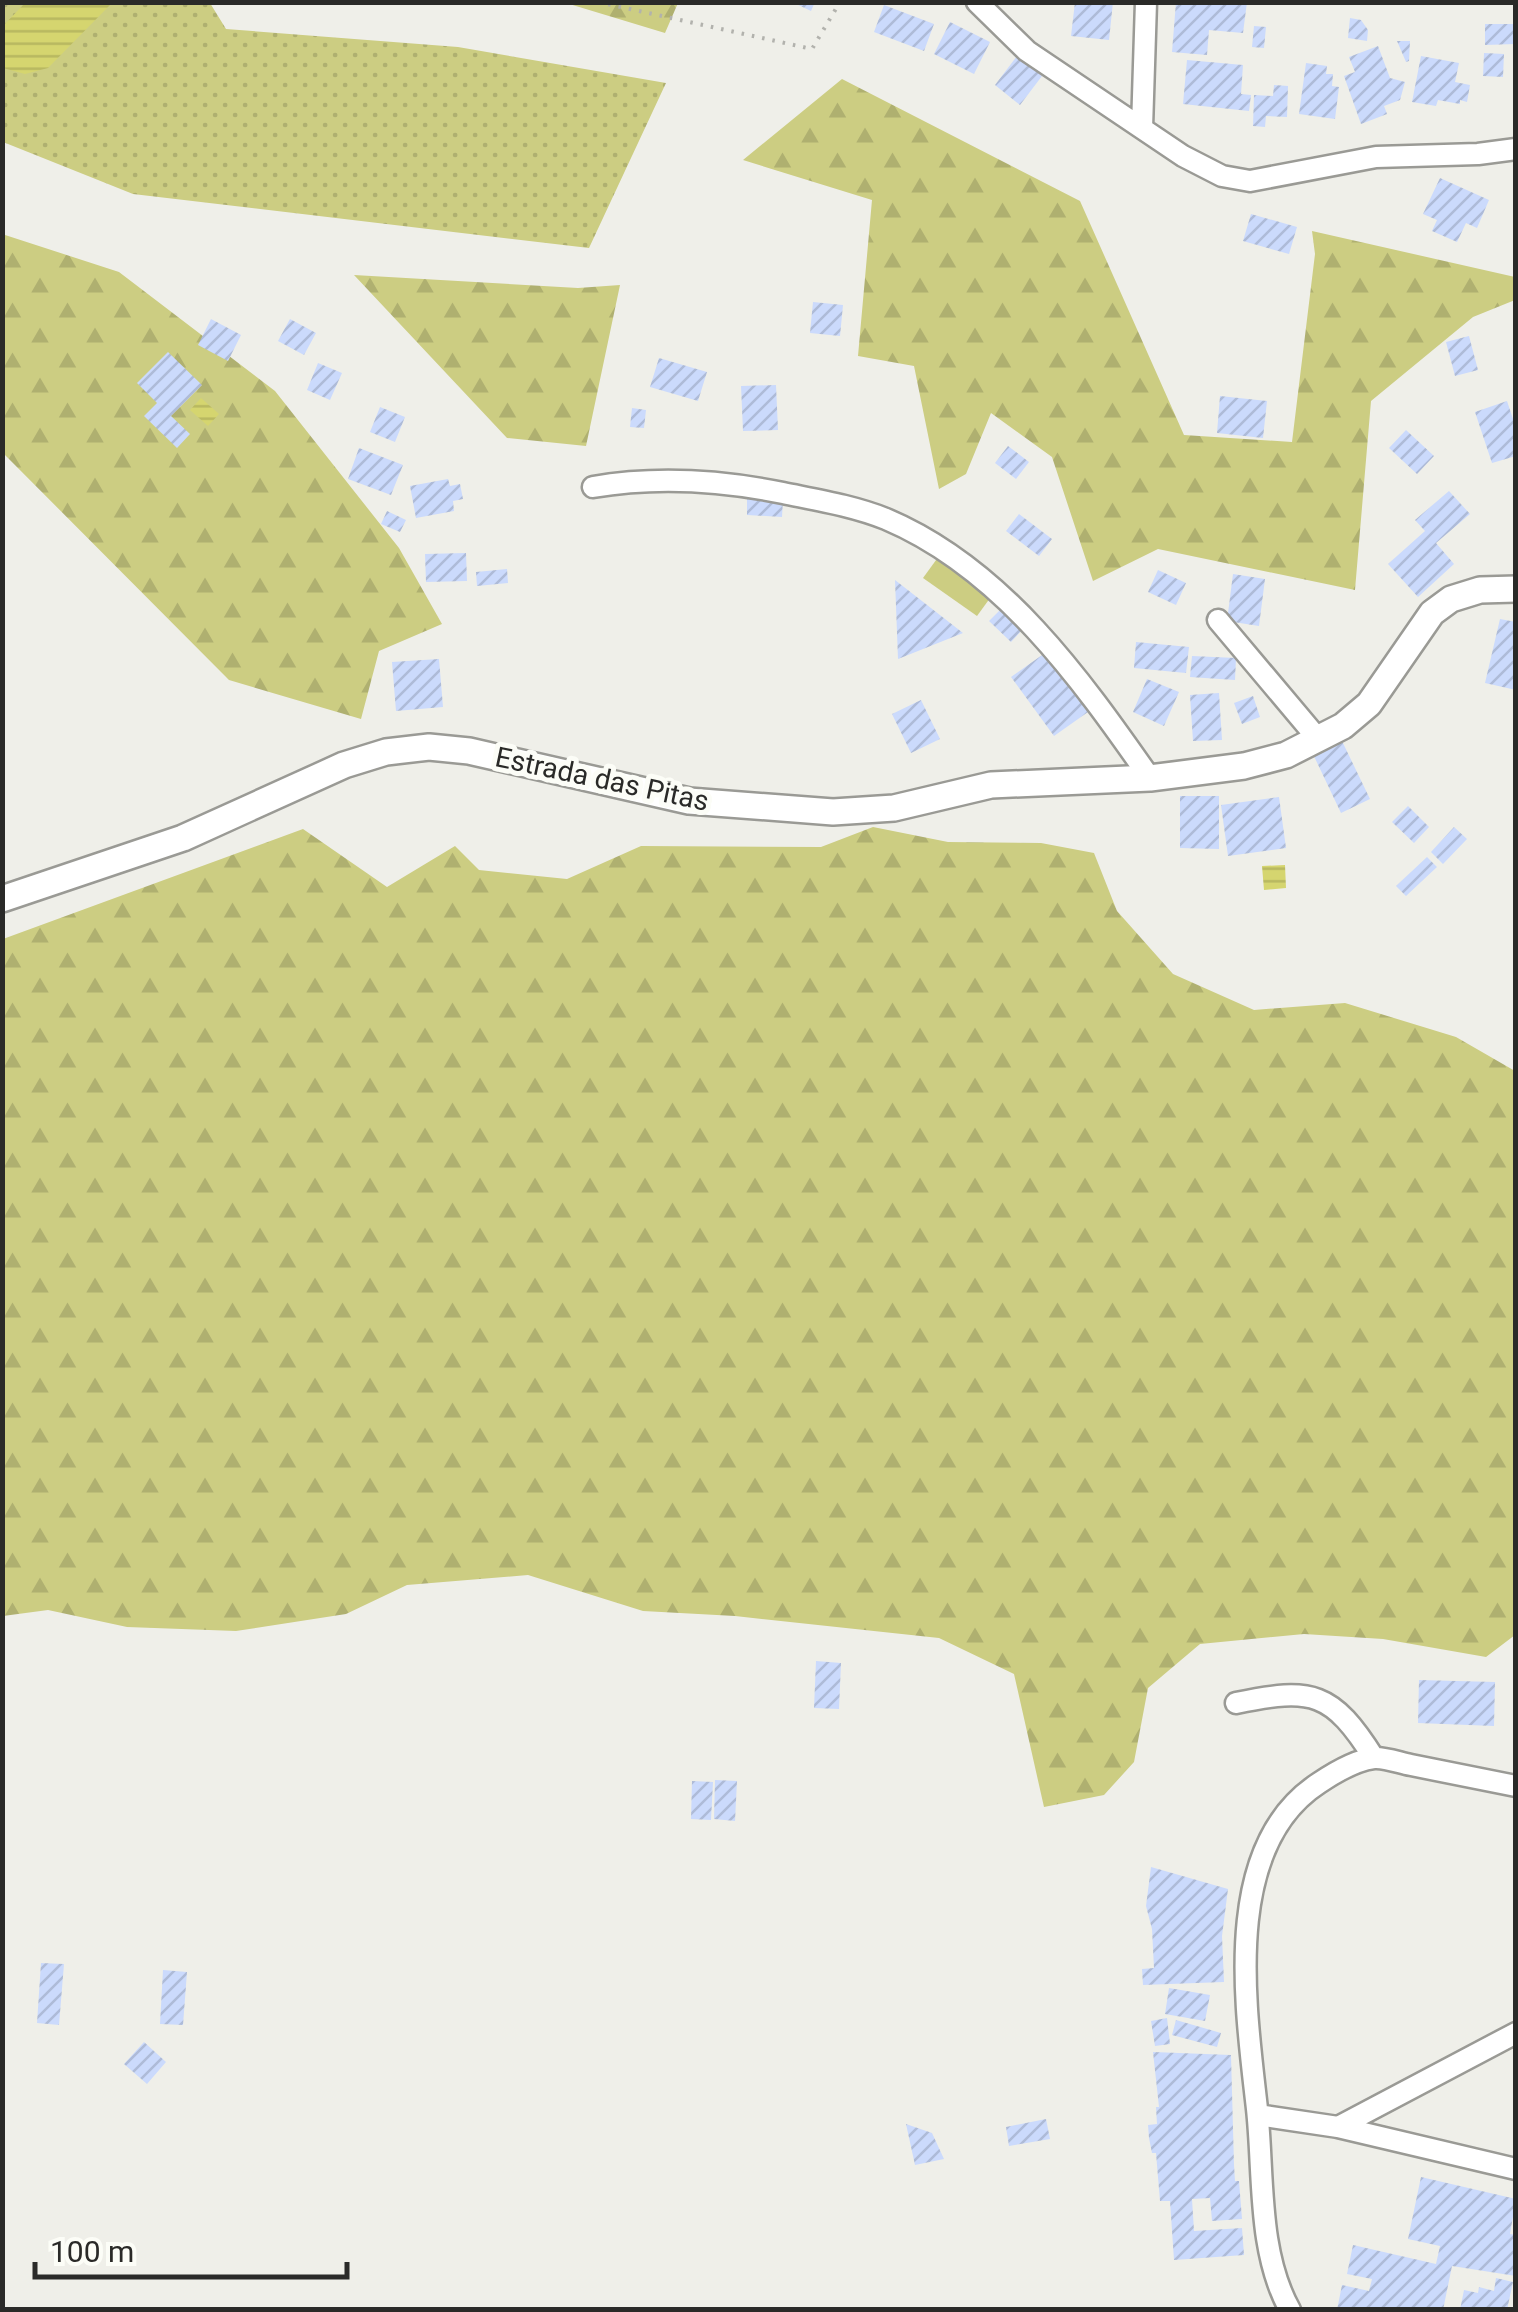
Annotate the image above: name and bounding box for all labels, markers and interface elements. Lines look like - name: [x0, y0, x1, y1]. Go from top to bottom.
- street label: Estrada das Pitas: [492, 740, 712, 818]
- scale bar: [35, 2217, 348, 2279]
- text: 100 m: [50, 2234, 134, 2269]

